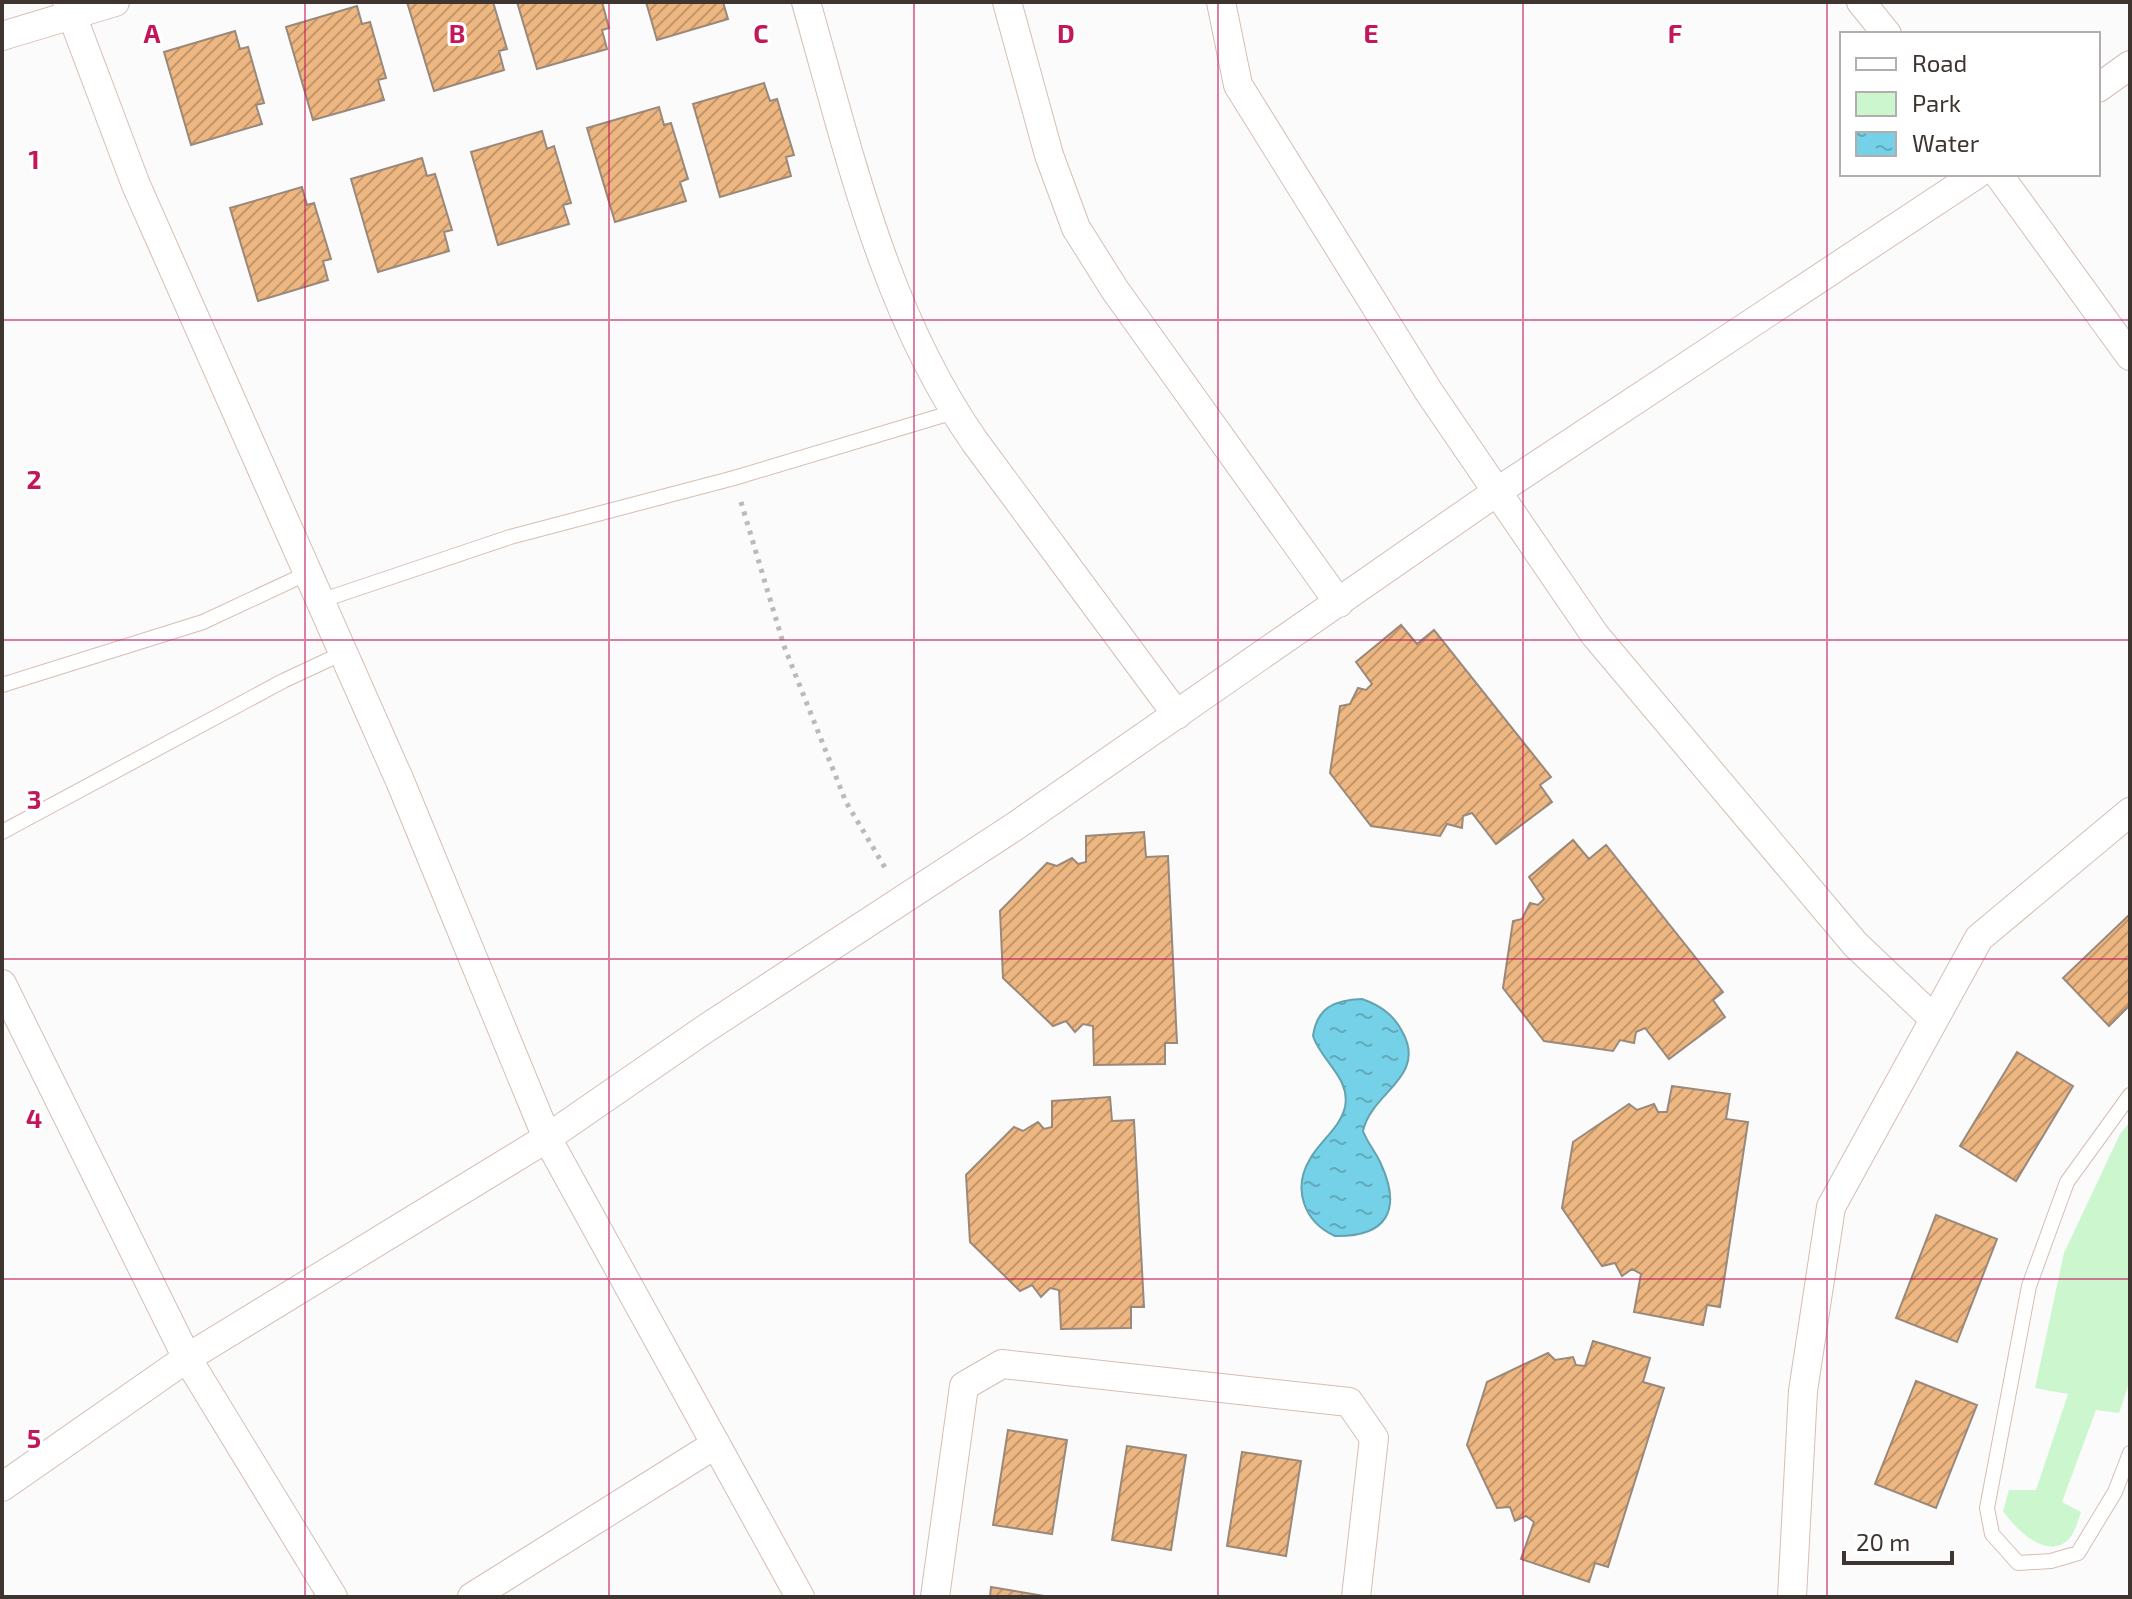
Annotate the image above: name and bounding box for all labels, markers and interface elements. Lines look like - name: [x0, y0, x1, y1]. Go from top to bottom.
- text: A: [144, 17, 161, 48]
- text: B: [449, 17, 465, 48]
- text: C: [753, 17, 769, 48]
- text: D: [1057, 17, 1075, 48]
- text: E: [1363, 17, 1379, 48]
- text: F: [1668, 17, 1682, 48]
- legend: [1840, 32, 2100, 176]
- text: Road: [1912, 48, 1967, 77]
- text: Park: [1912, 88, 1961, 117]
- text: Water: [1912, 128, 1980, 157]
- text: 1: [28, 143, 40, 174]
- text: 2: [26, 463, 42, 494]
- text: 3: [27, 783, 41, 814]
- text: 4: [26, 1102, 42, 1133]
- text: 5: [27, 1422, 41, 1453]
- scale bar: [1844, 1515, 1952, 1565]
- text: 20 m: [1856, 1527, 1910, 1556]

